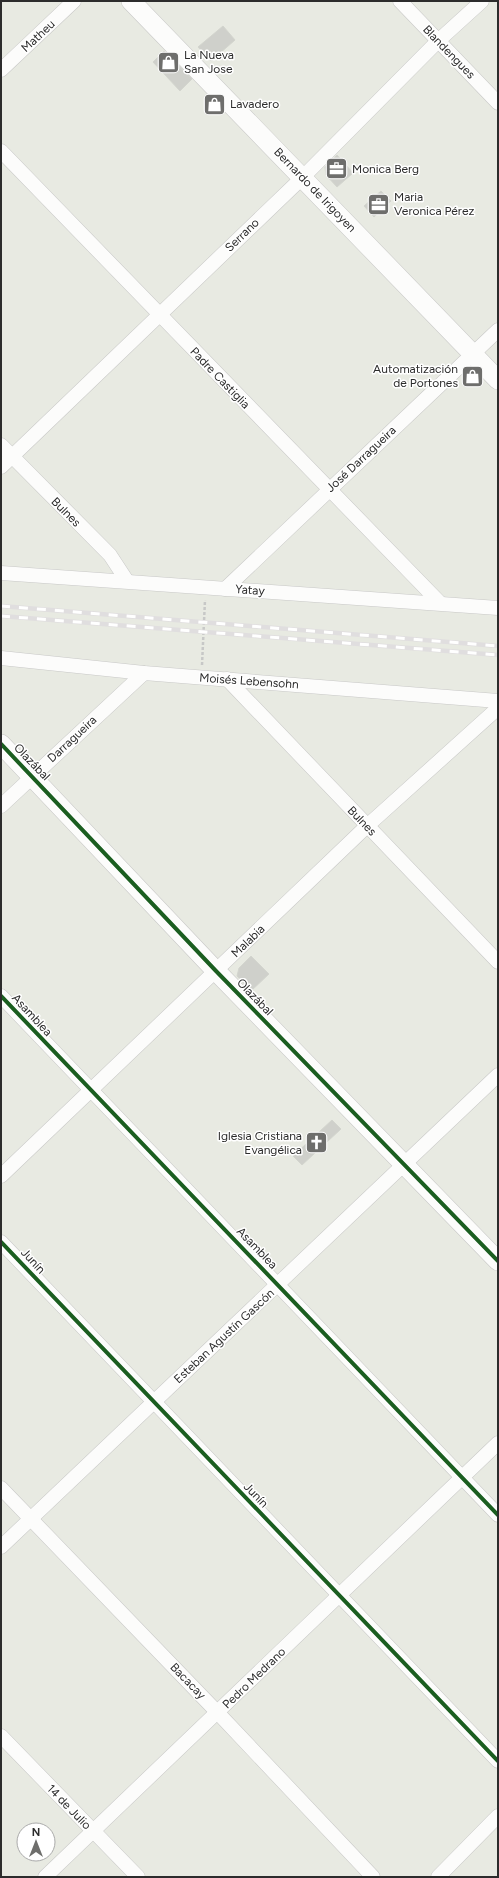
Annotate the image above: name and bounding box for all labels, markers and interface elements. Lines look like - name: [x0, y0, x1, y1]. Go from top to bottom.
- street label: Matheu: [18, 17, 58, 55]
- street label: Blandengues: [420, 22, 478, 82]
- place label: La Nueva San Jose: [184, 48, 234, 76]
- shop icon: La Nueva San Jose: [155, 49, 181, 75]
- shop icon: Lavadero: [201, 91, 227, 117]
- place label: Lavadero: [230, 97, 279, 111]
- street label: Bernardo de Irigoyen: [271, 145, 359, 235]
- office icon: Monica Berg: [324, 156, 350, 182]
- place label: Monica Berg: [352, 162, 419, 176]
- place label: Maria Veronica Pérez: [394, 190, 474, 218]
- office icon: Maria Veronica Pérez: [365, 191, 391, 217]
- street label: Serrano: [222, 215, 262, 255]
- street label: Padre Castiglia: [187, 344, 253, 412]
- place label: Automatización de Portones: [373, 362, 458, 390]
- shop icon: Automatización de Portones: [460, 363, 486, 389]
- street label: José Darragueira: [323, 423, 399, 495]
- street label: Bulnes: [48, 494, 84, 530]
- street label: Yatay: [235, 582, 266, 598]
- street label: Moisés Lebensohn: [199, 671, 299, 691]
- street label: Darragueira: [45, 713, 99, 765]
- street label: Olazábal: [11, 741, 53, 783]
- street label: Bulnes: [345, 803, 380, 839]
- street label: Malabia: [228, 922, 268, 960]
- street label: Olazábal: [234, 976, 276, 1018]
- street label: Asamblea: [9, 991, 55, 1039]
- place label: Iglesia Cristiana Evangélica: [218, 1129, 302, 1157]
- church icon: Iglesia Cristiana Evangélica: [304, 1130, 330, 1156]
- street label: Asamblea: [234, 1224, 280, 1272]
- street label: Junín: [18, 1246, 48, 1277]
- street label: Esteban Agustín Gascón: [171, 1286, 277, 1386]
- street label: Junín: [241, 1480, 271, 1511]
- street label: Pedro Medrano: [220, 1644, 288, 1712]
- street label: Bacacay: [167, 1660, 209, 1703]
- street label: 14 de Julio: [44, 1782, 94, 1832]
- north arrow: [16, 1822, 56, 1862]
- text: N: [32, 1826, 40, 1839]

